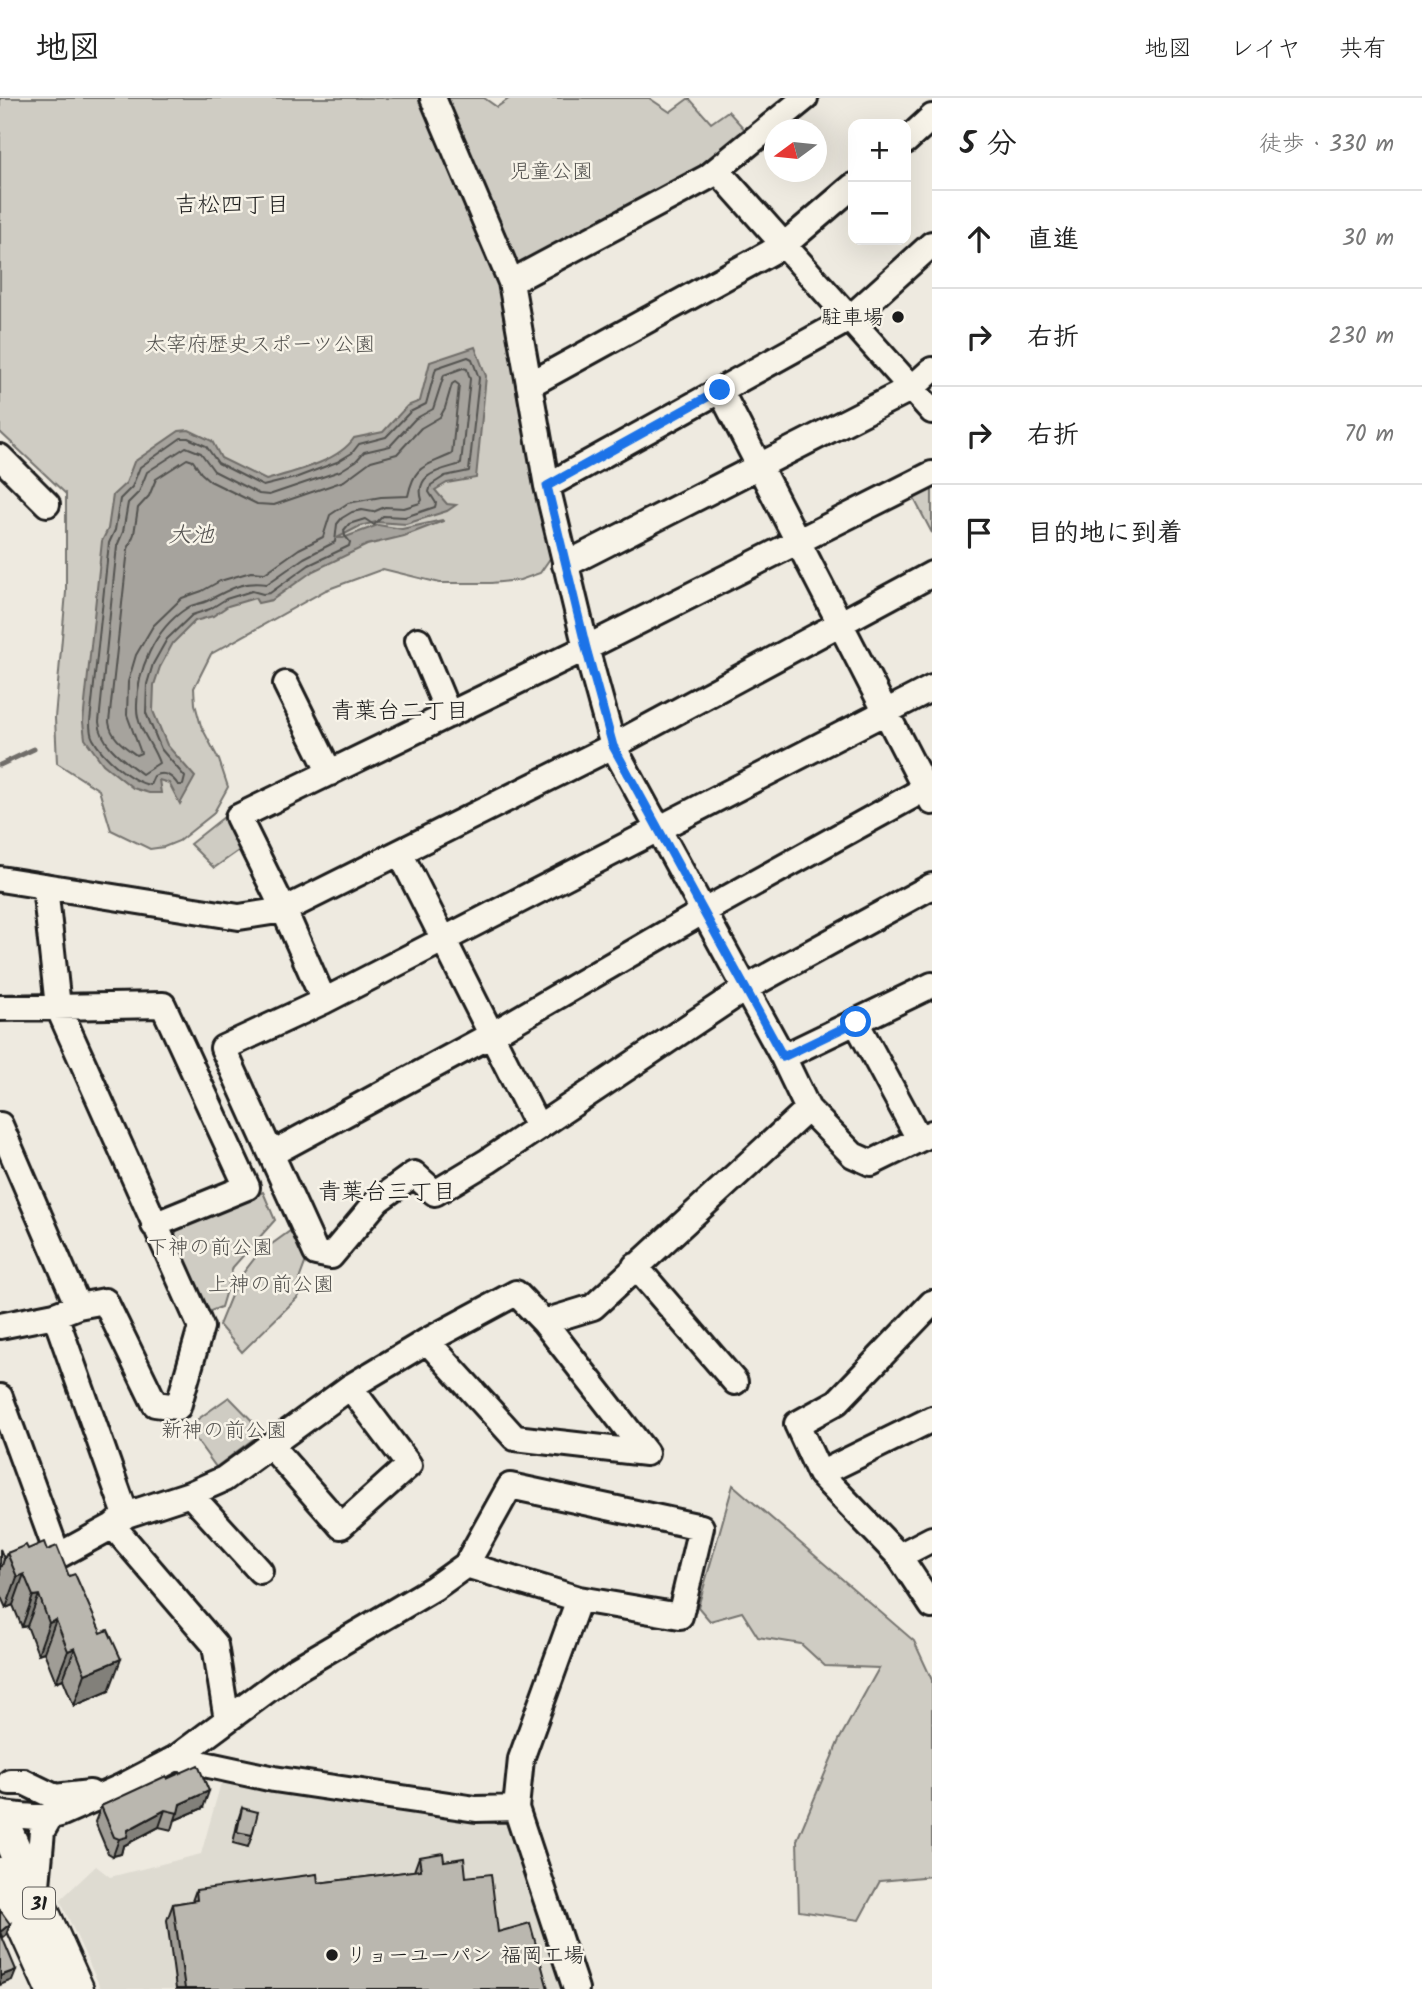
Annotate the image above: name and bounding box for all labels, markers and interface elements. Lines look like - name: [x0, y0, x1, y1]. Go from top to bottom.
- text: 地図: [35, 23, 101, 76]
- text: 地図: [1144, 30, 1192, 69]
- text: レイヤ: [1230, 30, 1301, 69]
- text: 共有: [1339, 30, 1387, 69]
- north arrow: [764, 119, 827, 182]
- map controls: [848, 119, 911, 245]
- button: +: [848, 119, 911, 182]
- text: 5 分: [960, 121, 1017, 169]
- text: 徒歩 · 330 m: [1259, 127, 1394, 163]
- park label: 児童公園: [509, 156, 593, 189]
- button: −: [848, 182, 911, 245]
- district label: 吉松四丁目: [175, 188, 290, 224]
- text: 直進: [1027, 219, 1079, 261]
- icon: ahead: [960, 220, 998, 258]
- text: 30 m: [1342, 221, 1394, 257]
- place label: 駐車場: [821, 302, 884, 335]
- marker: 駐車場: [890, 309, 906, 325]
- text: 右折: [1027, 317, 1079, 359]
- icon: right: [960, 318, 998, 356]
- text: 230 m: [1328, 319, 1394, 355]
- park label: 太宰府歴史スポーツ公園: [145, 329, 375, 362]
- route end: [704, 374, 735, 405]
- text: 右折: [1027, 415, 1079, 457]
- icon: right: [960, 416, 998, 454]
- text: 70 m: [1344, 417, 1394, 453]
- text: 目的地に到着: [1027, 513, 1183, 555]
- icon: arrive: [960, 514, 998, 552]
- water label: 大池: [168, 518, 215, 554]
- district label: 青葉台二丁目: [331, 694, 469, 730]
- route start: [840, 1006, 871, 1037]
- district label: 青葉台三丁目: [318, 1175, 456, 1211]
- park label: 下神の前公園: [147, 1232, 273, 1265]
- park label: 上神の前公園: [208, 1269, 334, 1302]
- park label: 新神の前公園: [161, 1415, 287, 1448]
- road number: 31: [23, 1887, 55, 1918]
- place label: リョーユーパン 福岡工場: [346, 1940, 585, 1973]
- marker: リョーユーパン 福岡工場: [324, 1947, 340, 1963]

